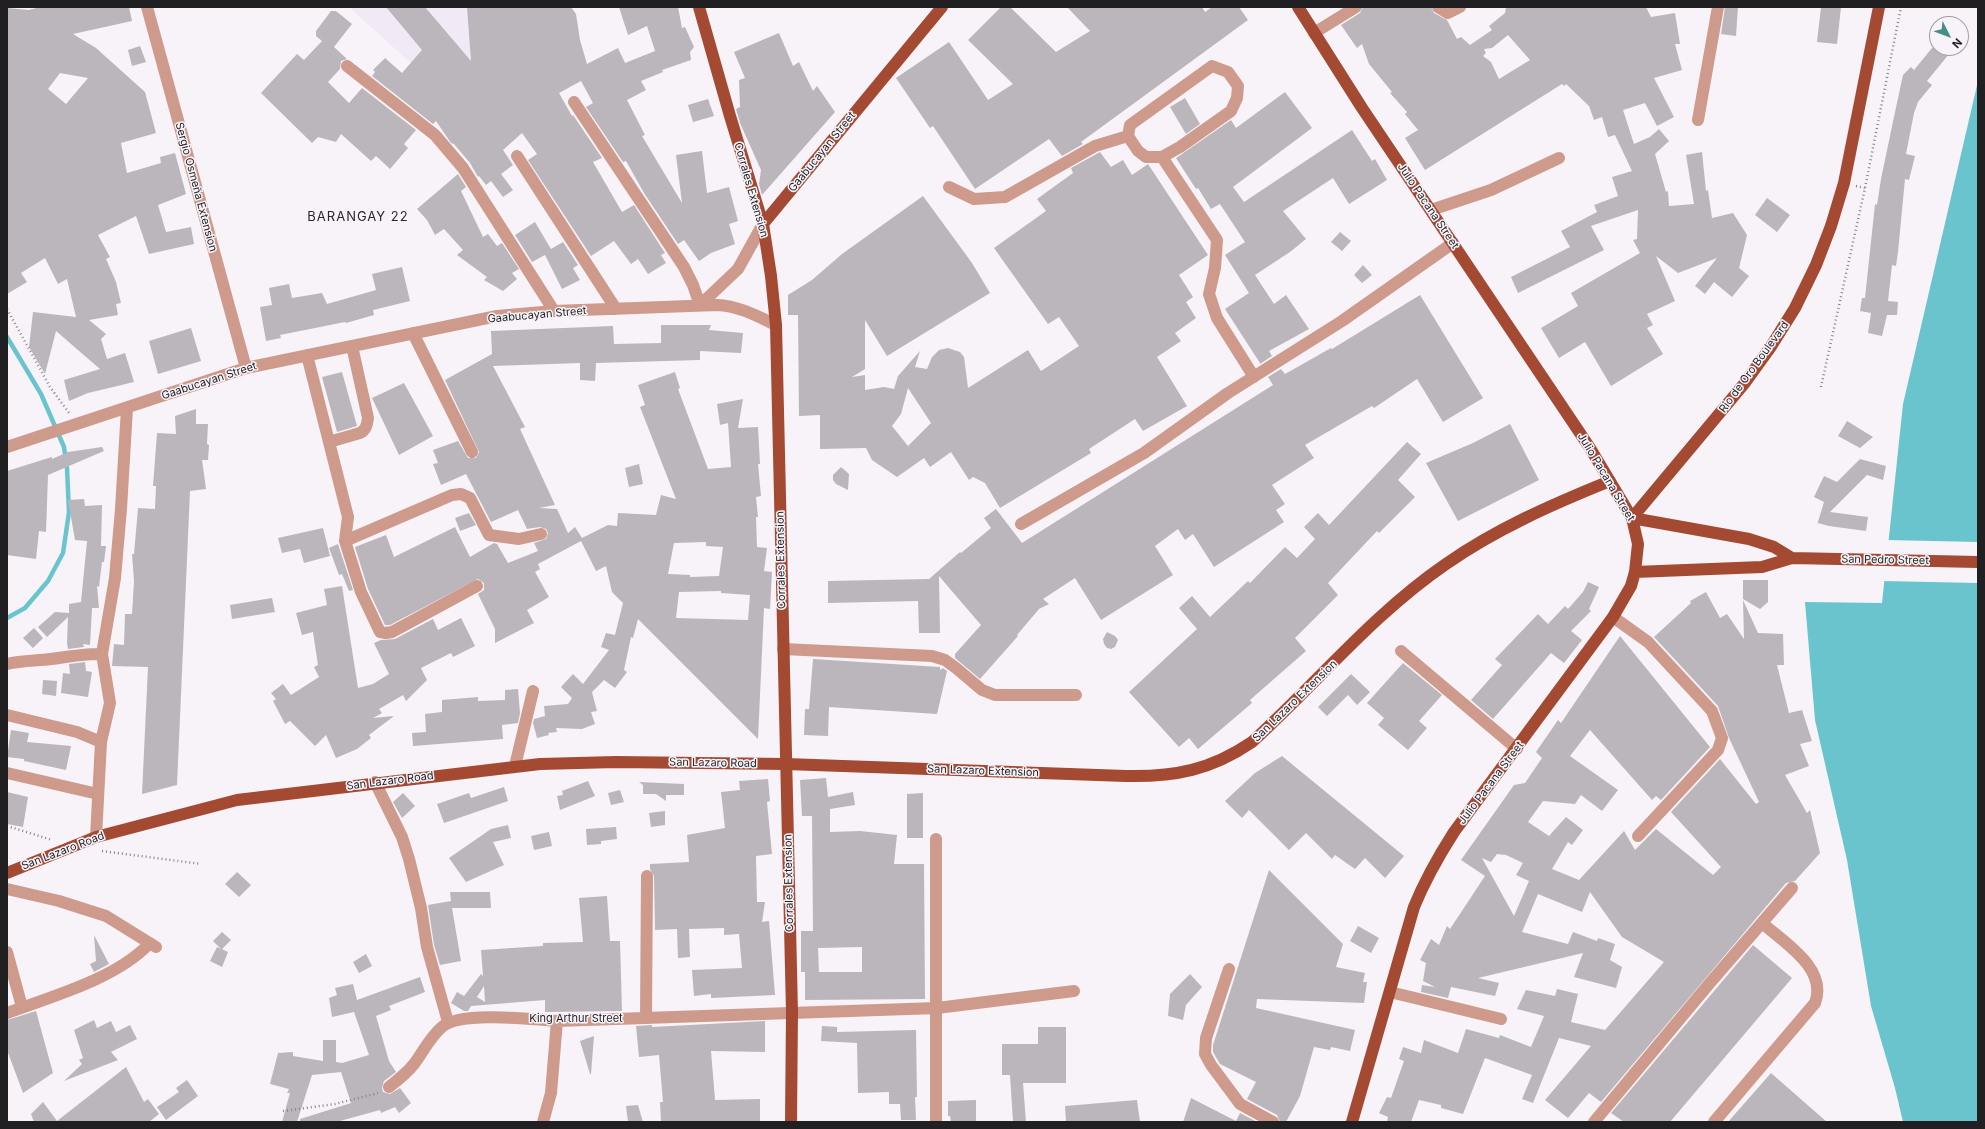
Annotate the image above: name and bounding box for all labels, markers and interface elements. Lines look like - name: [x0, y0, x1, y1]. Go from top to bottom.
- north arrow: [1929, 16, 1969, 56]
- text: N: [1949, 36, 1965, 51]
- street label: Gaabucayan Street: [786, 109, 858, 195]
- street label: Sergio Osmeña Extension: [172, 121, 220, 253]
- street label: Corrales Extension: [731, 141, 771, 239]
- street label: Julio Pacana Street: [1394, 161, 1462, 251]
- district label: BARANGAY 22: [307, 209, 409, 225]
- street label: Gaabucayan Street: [487, 304, 587, 326]
- street label: Rio de Oro Boulevard: [1716, 319, 1792, 415]
- street label: Gaabucayan Street: [160, 359, 258, 403]
- street label: Julio Pacana Street: [1574, 431, 1638, 523]
- street label: Corrales Extension: [774, 511, 788, 609]
- street label: San Pedro Street: [1841, 553, 1929, 567]
- street label: San Lazaro Extension: [1250, 657, 1340, 745]
- street label: Julio Pacana Street: [1456, 739, 1526, 827]
- street label: San Lazaro Road: [669, 756, 757, 770]
- street label: San Lazaro Extension: [927, 762, 1039, 780]
- street label: San Lazaro Road: [346, 769, 434, 793]
- street label: San Lazaro Road: [20, 829, 106, 873]
- street label: Corrales Extension: [782, 834, 796, 932]
- street label: King Arthur Street: [529, 1012, 623, 1026]

